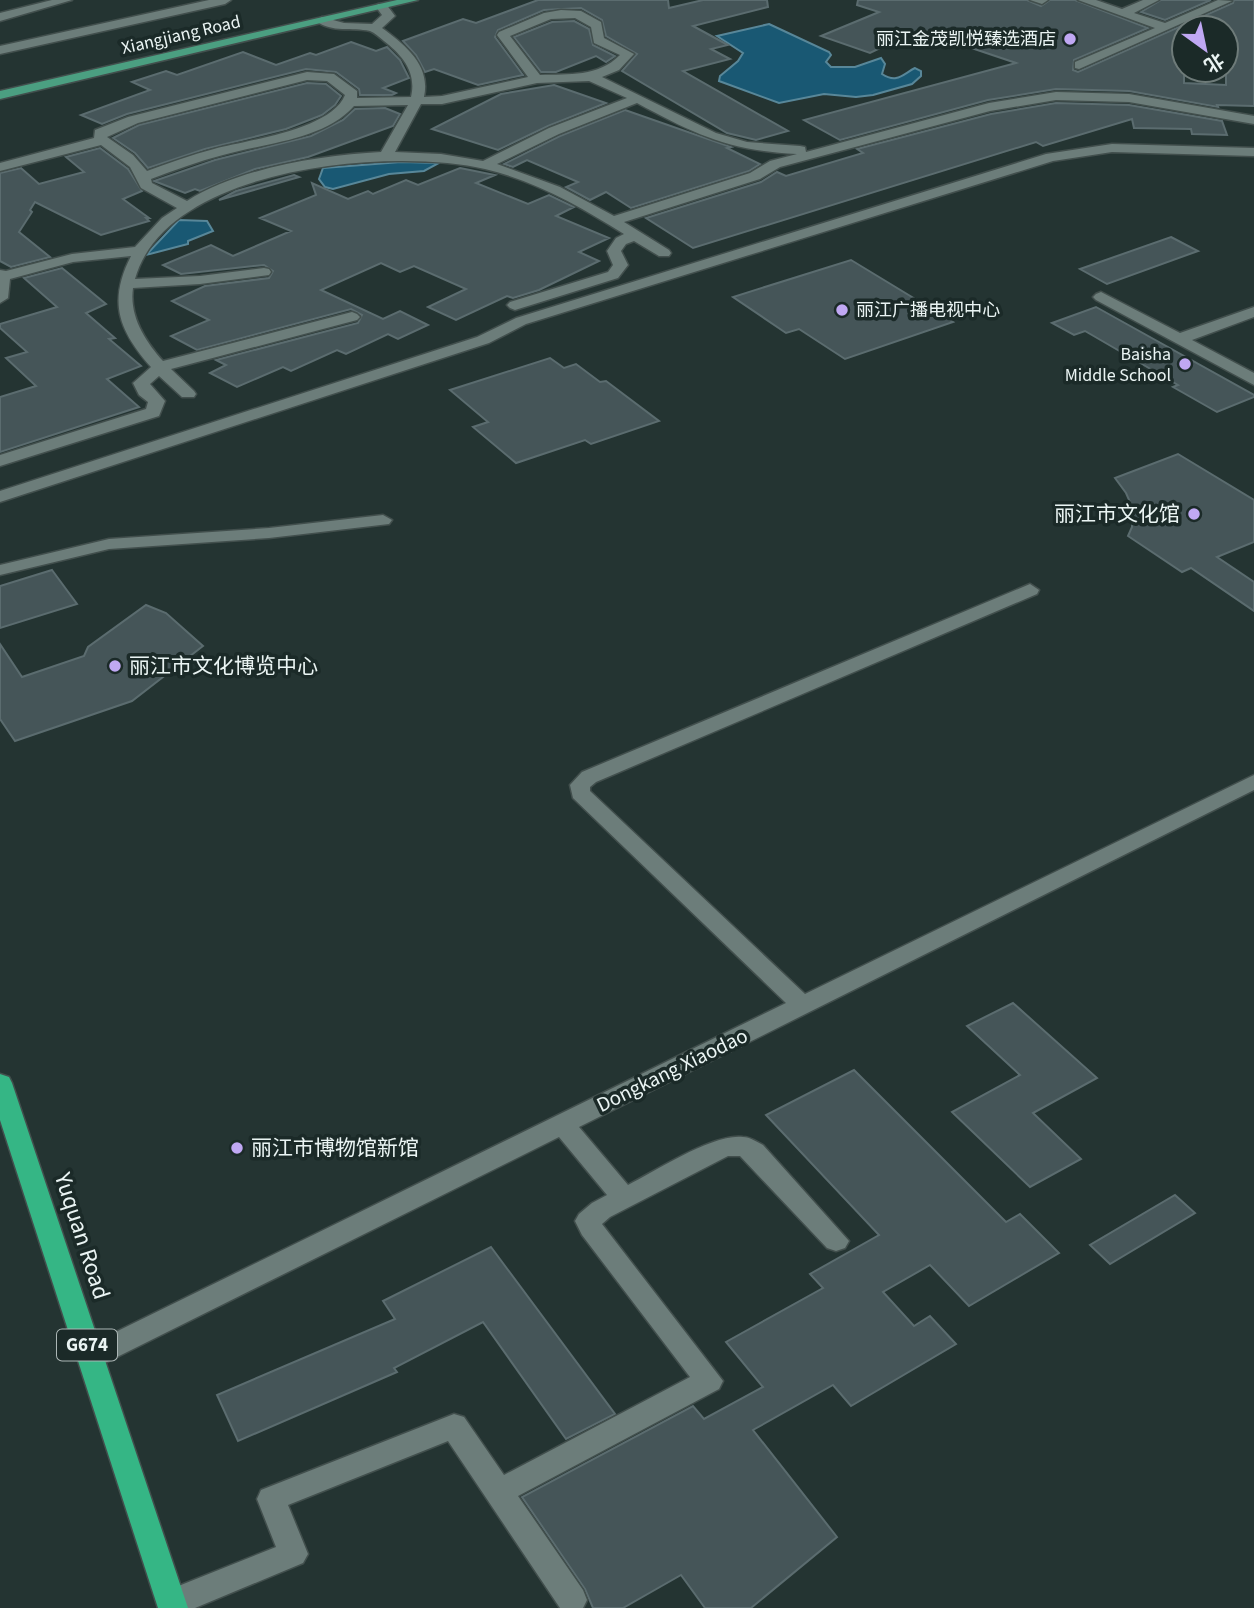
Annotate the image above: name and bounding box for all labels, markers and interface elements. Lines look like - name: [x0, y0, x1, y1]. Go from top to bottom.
- street label: Xiangjiang Road: [119, 9, 243, 61]
- north arrow: [1170, 14, 1240, 84]
- place label: 丽江金茂凯悦臻选酒店: [876, 27, 1056, 52]
- marker: 丽江金茂凯悦臻选酒店: [1062, 31, 1078, 47]
- text: 北: [1198, 45, 1229, 78]
- place label: 丽江广播电视中心: [856, 298, 1000, 323]
- marker: 丽江广播电视中心: [834, 302, 850, 318]
- place label: Baisha Middle School: [1065, 342, 1171, 388]
- marker: Baisha Middle School: [1177, 356, 1193, 372]
- place label: 丽江市文化馆: [1054, 499, 1180, 529]
- marker: 丽江市文化馆: [1186, 506, 1202, 522]
- place label: 丽江市文化博览中心: [129, 651, 318, 681]
- marker: 丽江市文化博览中心: [107, 658, 123, 674]
- street label: Dongkang Xiaodao: [591, 1020, 753, 1120]
- place label: 丽江市博物馆新馆: [251, 1133, 419, 1163]
- marker: 丽江市博物馆新馆: [229, 1140, 245, 1156]
- street label: Yuquan Road: [45, 1167, 119, 1304]
- road number: G674: [57, 1330, 117, 1360]

